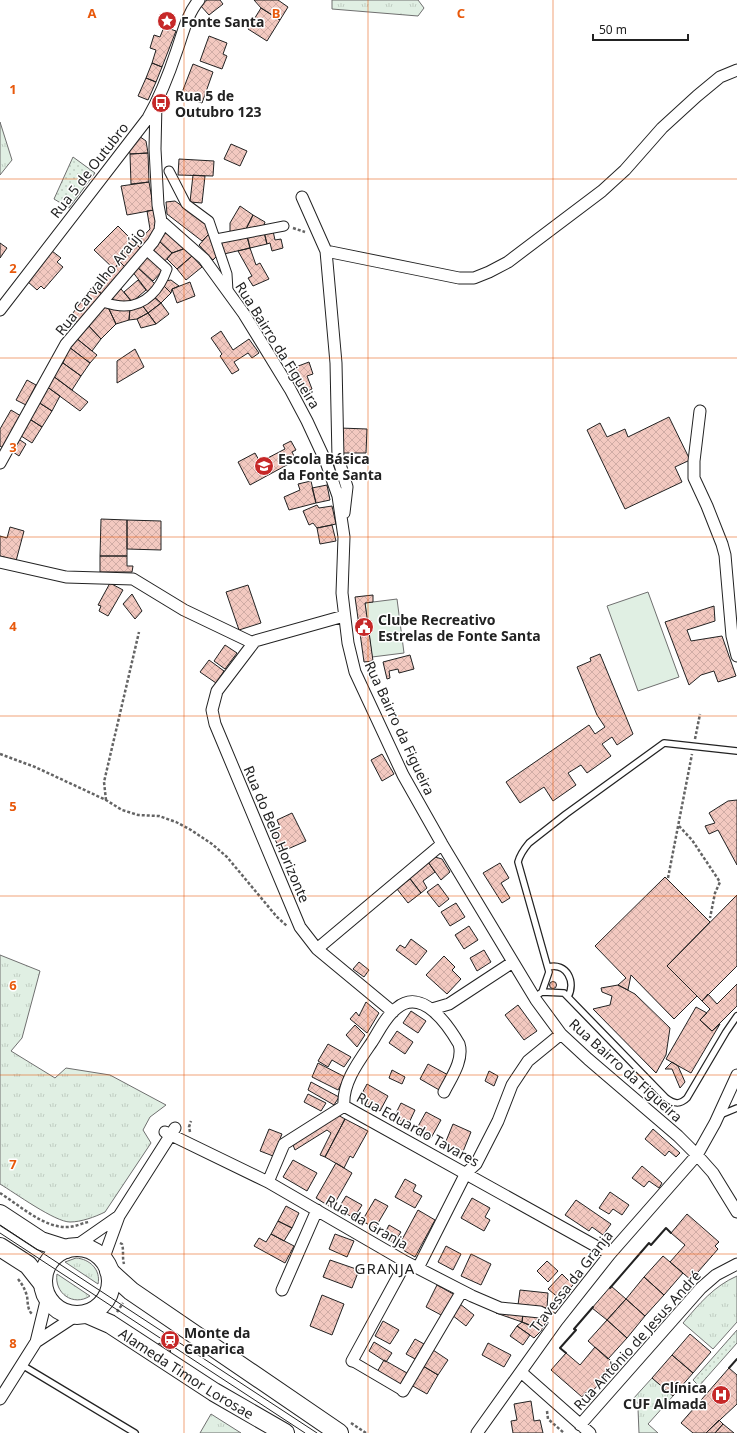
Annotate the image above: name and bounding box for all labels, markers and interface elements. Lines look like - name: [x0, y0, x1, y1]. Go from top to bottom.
- text: A: [88, 4, 97, 22]
- text: B: [272, 4, 280, 22]
- text: C: [457, 4, 465, 22]
- place icon: Fonte Santa: [156, 10, 178, 32]
- place label: Fonte Santa: [181, 12, 264, 31]
- scale bar: [593, 16, 688, 42]
- text: 50 m: [599, 21, 627, 38]
- text: 1: [9, 80, 17, 98]
- place label: Rua 5 de Outubro 123: [175, 86, 262, 121]
- bus stop icon: Rua 5 de Outubro 123: [150, 92, 172, 114]
- street label: Rua 5 de Outubro: [46, 118, 132, 222]
- street label: Rua Carvalho Araújo: [51, 223, 149, 339]
- text: 2: [9, 259, 17, 277]
- street label: Rua Bairro da Figueira: [231, 278, 325, 412]
- text: 3: [9, 438, 17, 456]
- place label: Escola Básica da Fonte Santa: [278, 449, 382, 484]
- school or university icon: Escola Básica da Fonte Santa: [253, 455, 275, 477]
- place label: Clube Recreativo Estrelas de Fonte Santa: [378, 610, 541, 645]
- public building icon: Clube Recreativo Estrelas de Fonte Santa: [353, 616, 375, 638]
- text: 4: [9, 617, 17, 635]
- street label: Rua Bairro da Figueira: [361, 658, 439, 798]
- street label: Rua do Belo Horizonte: [239, 763, 315, 906]
- text: 5: [9, 797, 17, 815]
- text: 6: [9, 976, 17, 994]
- street label: Rua Bairro da Figueira: [565, 1014, 687, 1126]
- street label: Rua Eduardo Tavares: [353, 1087, 483, 1171]
- text: 7: [9, 1155, 17, 1173]
- street label: Rua da Granja: [322, 1191, 412, 1253]
- street label: Travessa da Granja: [525, 1226, 617, 1336]
- district label: GRANJA: [355, 1258, 415, 1278]
- street label: Rua António de Jesus André: [569, 1266, 705, 1414]
- street label: Alameda Timor Lorosae: [115, 1323, 258, 1423]
- place label: Monte da Caparica: [184, 1323, 250, 1358]
- station icon: Monte da Caparica: [159, 1329, 181, 1351]
- text: 8: [9, 1334, 17, 1352]
- place label: Clínica CUF Almada: [623, 1378, 707, 1413]
- hospital icon: Clínica CUF Almada: [710, 1384, 732, 1406]

